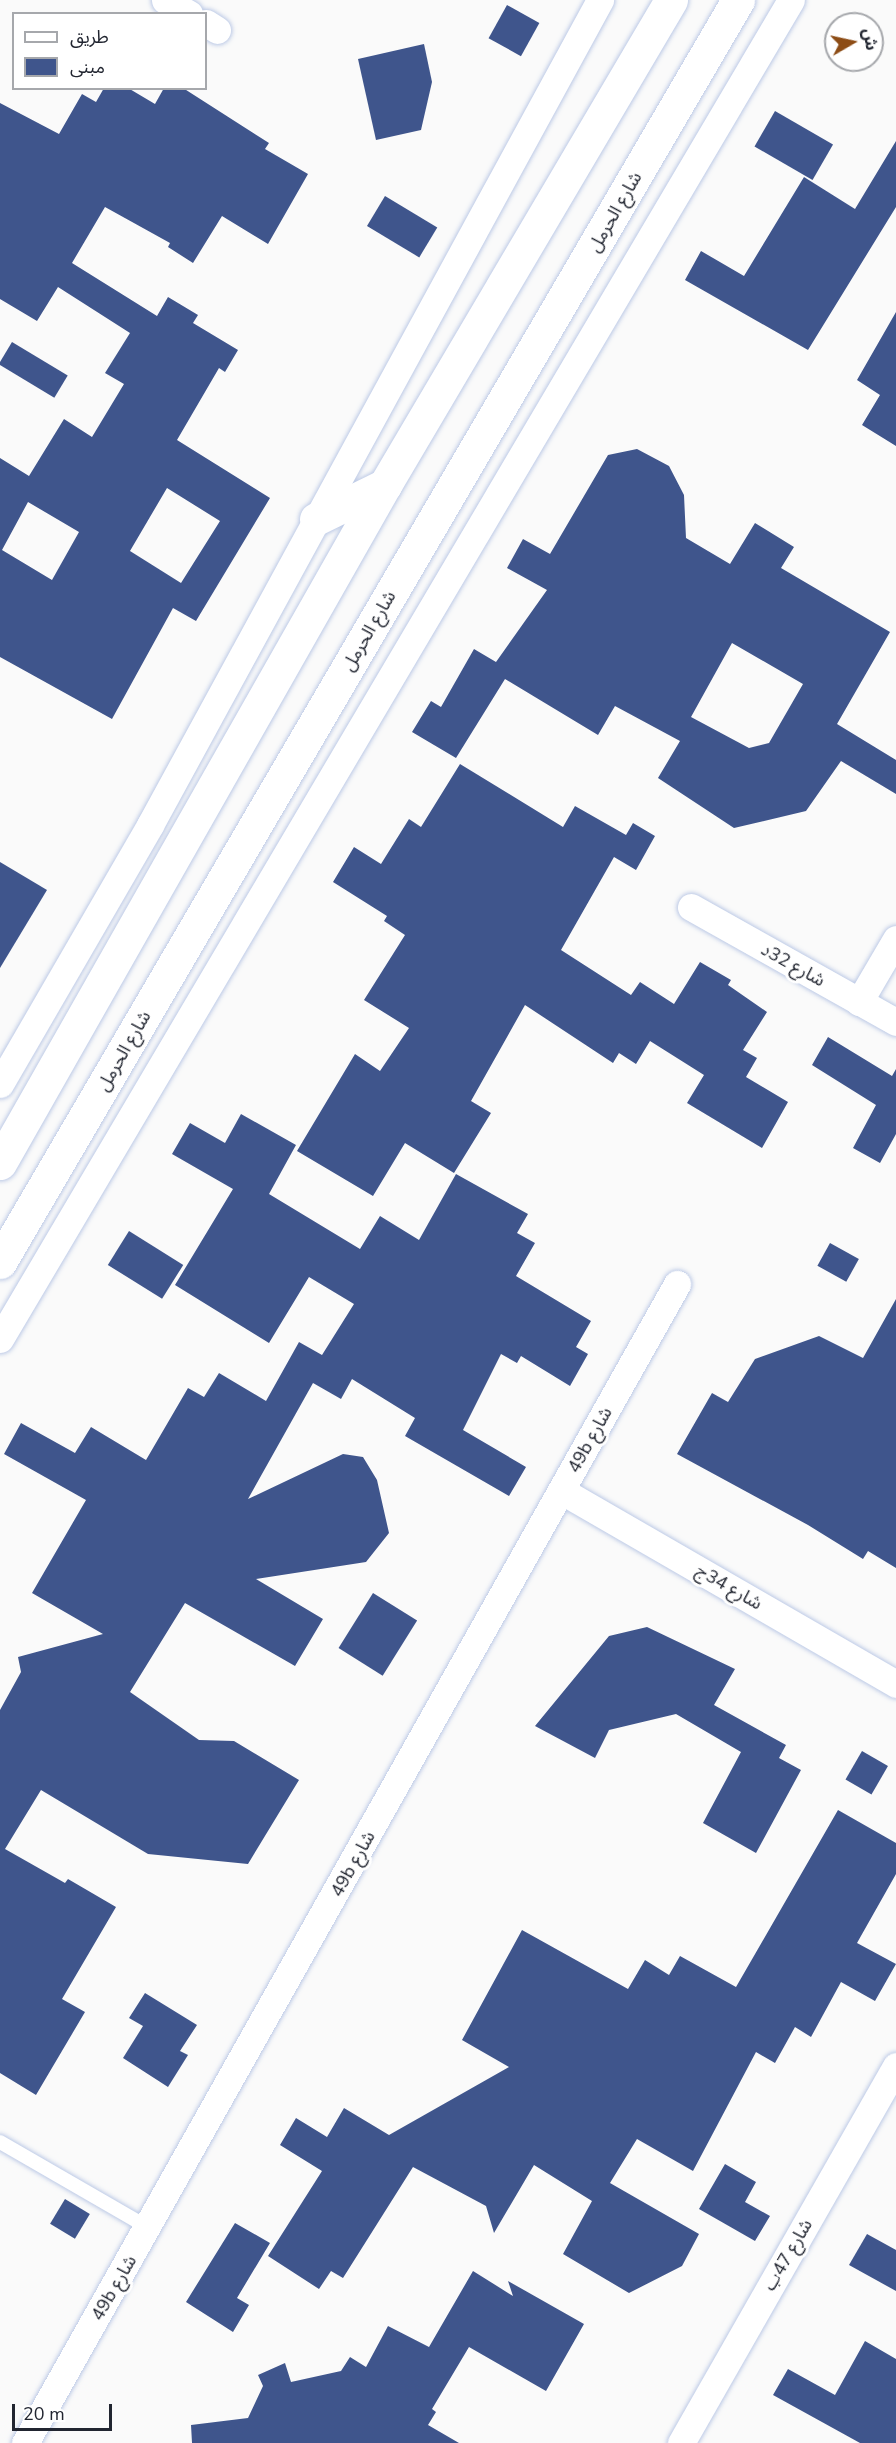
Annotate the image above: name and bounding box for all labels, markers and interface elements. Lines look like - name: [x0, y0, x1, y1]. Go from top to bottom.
- legend: [12, 12, 207, 90]
- north arrow: [824, 12, 884, 72]
- text: طريق: [70, 25, 109, 49]
- text: ش: [857, 27, 882, 52]
- text: مبنى: [70, 55, 105, 79]
- street label: شارع الحرمل: [583, 168, 647, 256]
- street label: شارع الحرمل: [337, 587, 401, 675]
- street label: شارع 32د: [757, 939, 829, 991]
- street label: شارع الحرمل: [92, 1007, 156, 1095]
- street label: 49b شارع: [563, 1403, 617, 1477]
- street label: شارع 34ج: [692, 1559, 766, 1615]
- street label: 49b شارع: [326, 1827, 380, 1901]
- street label: شارع 47ب: [759, 2215, 817, 2295]
- street label: 49b شارع: [87, 2252, 141, 2324]
- scale bar: [15, 2392, 116, 2430]
- text: 20 m: [23, 2402, 65, 2426]

